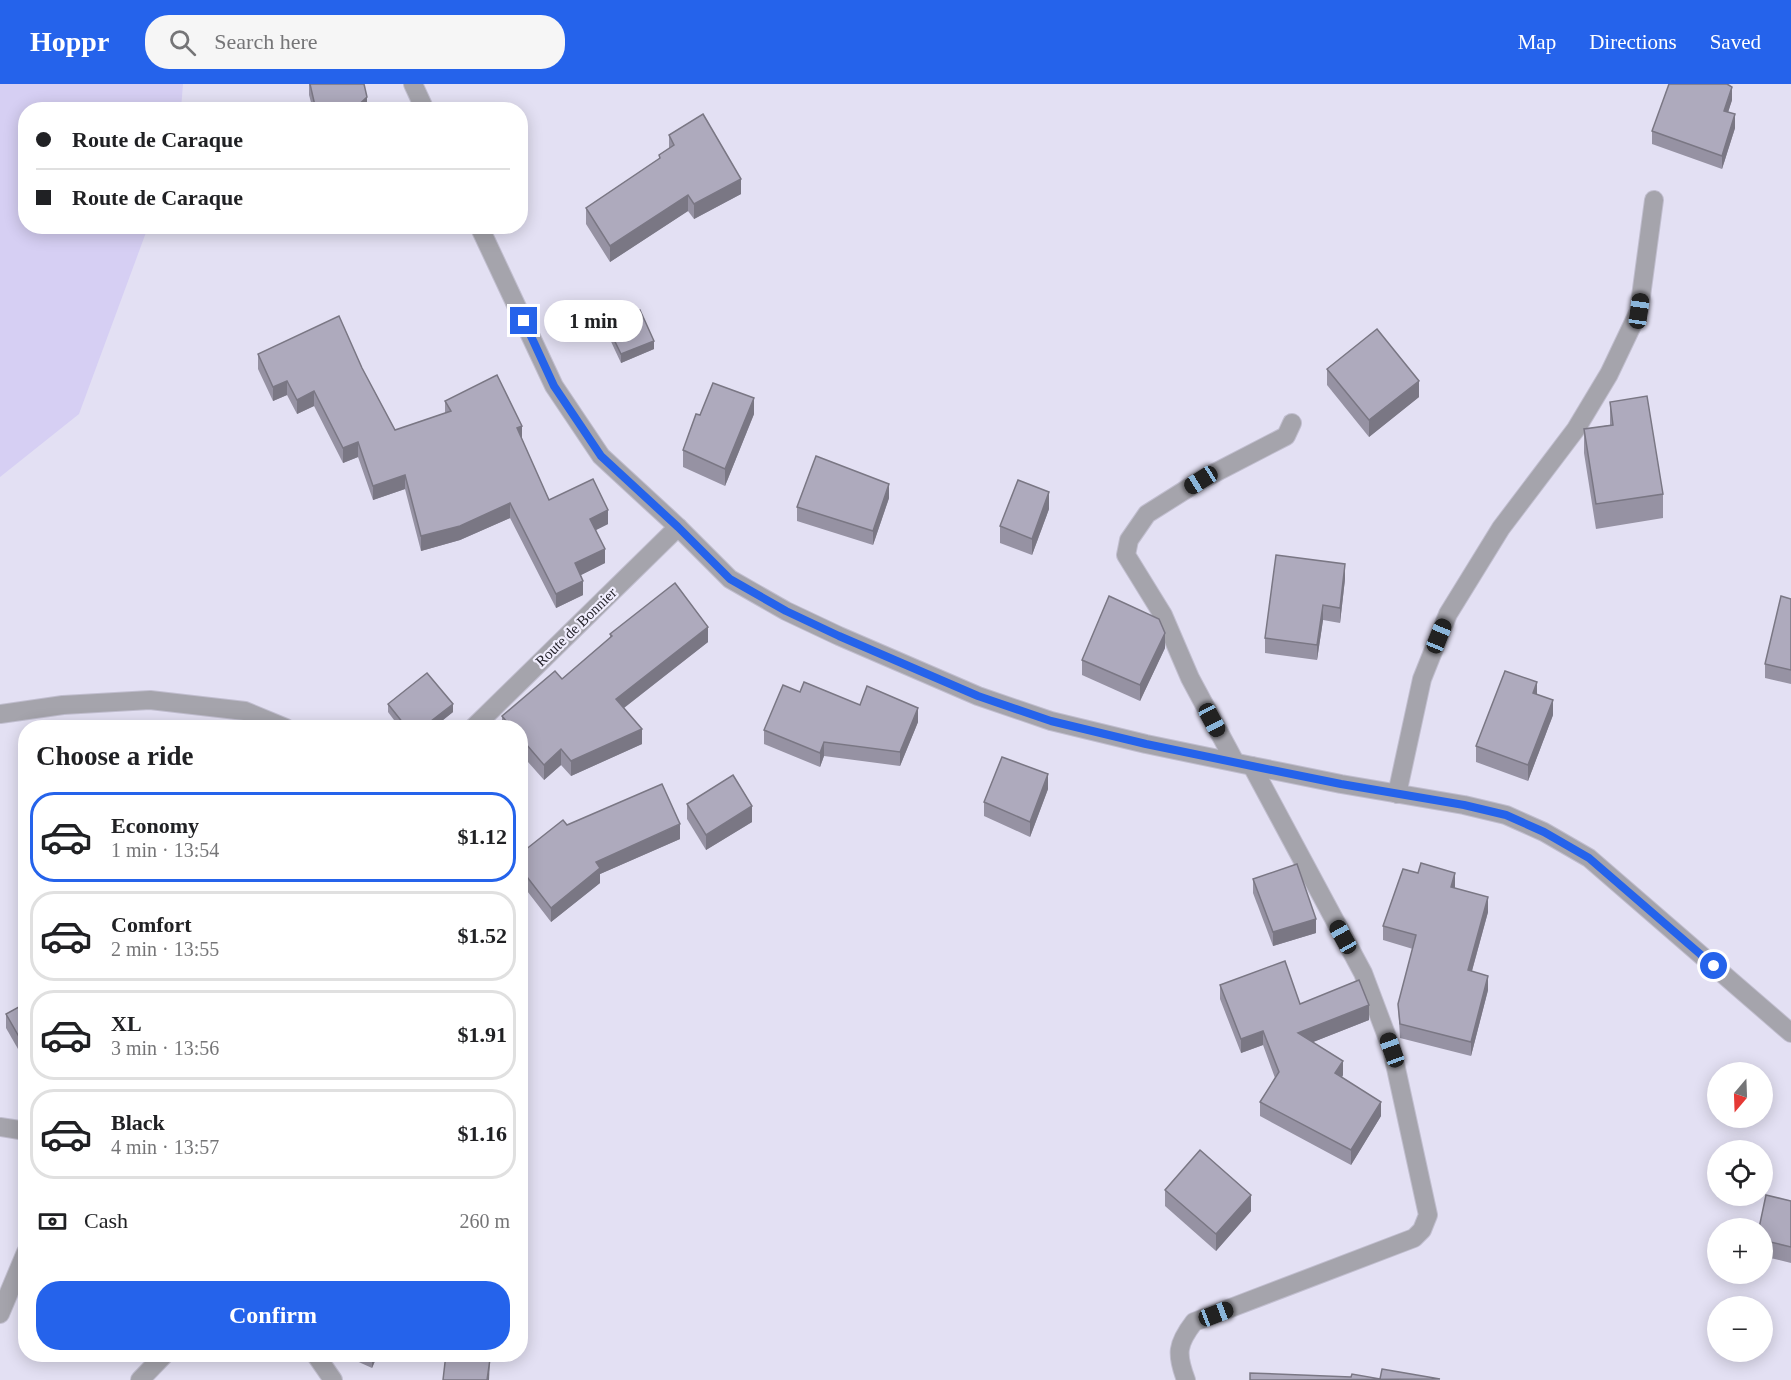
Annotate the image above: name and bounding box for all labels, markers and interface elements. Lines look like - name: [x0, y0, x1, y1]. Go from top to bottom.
- search box: [145, 15, 565, 69]
- text: Hoppr: [30, 26, 109, 57]
- icon: search: [166, 26, 199, 59]
- text: Search here: [214, 29, 318, 54]
- text: Map: [1518, 30, 1556, 54]
- text: Directions: [1589, 30, 1677, 54]
- text: Saved: [1710, 30, 1761, 54]
- text: Route de Caraque: [72, 127, 243, 152]
- text: Route de Caraque: [72, 185, 243, 210]
- car: [1628, 292, 1650, 330]
- callout: 1 min: [545, 300, 644, 342]
- route end: [510, 307, 537, 334]
- text: 1 min: [569, 310, 618, 332]
- car: [1181, 463, 1221, 497]
- street label: Route de Bonnier: [532, 584, 620, 670]
- car: [1424, 616, 1454, 656]
- car: [1196, 700, 1228, 740]
- text: Choose a ride: [36, 741, 194, 771]
- icon: car: [39, 810, 93, 864]
- text: Economy: [111, 813, 199, 838]
- text: $1.12: [458, 824, 507, 849]
- text: 1 min · 13:54: [111, 839, 219, 861]
- icon: car: [39, 909, 93, 963]
- text: Comfort: [111, 912, 192, 937]
- car: [1326, 917, 1360, 957]
- text: $1.52: [458, 923, 507, 948]
- text: 2 min · 13:55: [111, 938, 219, 960]
- route start: [1700, 952, 1727, 979]
- icon: car: [39, 1008, 93, 1062]
- text: XL: [111, 1011, 142, 1036]
- text: $1.91: [458, 1022, 507, 1047]
- car: [1377, 1030, 1407, 1070]
- text: 3 min · 13:56: [111, 1037, 219, 1059]
- north arrow: [1707, 1062, 1773, 1128]
- map controls: [1707, 1062, 1773, 1362]
- icon: car: [39, 1107, 93, 1161]
- text: Black: [111, 1110, 165, 1135]
- text: $1.16: [458, 1121, 507, 1146]
- text: 4 min · 13:57: [111, 1136, 219, 1158]
- button: locate: [1707, 1140, 1773, 1206]
- icon: cash: [36, 1205, 69, 1238]
- text: Cash: [84, 1208, 128, 1233]
- text: 260 m: [459, 1210, 510, 1232]
- button: +: [1707, 1218, 1773, 1284]
- button: Confirm: [36, 1281, 510, 1350]
- button: −: [1707, 1296, 1773, 1362]
- car: [1196, 1299, 1236, 1329]

